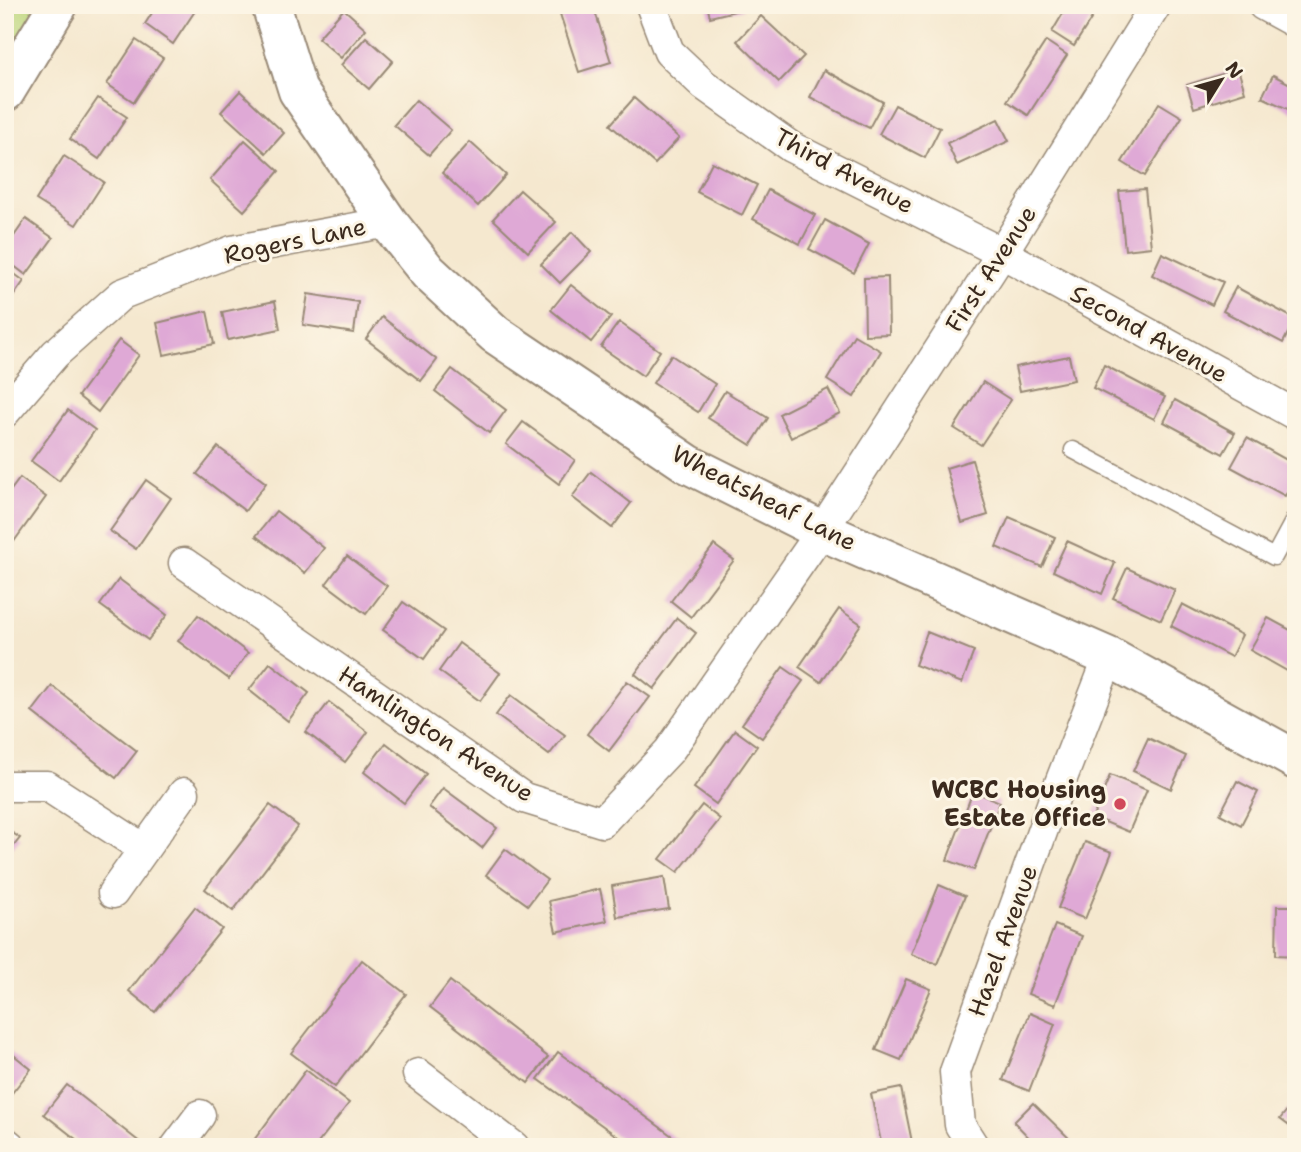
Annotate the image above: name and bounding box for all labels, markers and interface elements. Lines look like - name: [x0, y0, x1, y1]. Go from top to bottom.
- north arrow: [1186, 46, 1256, 116]
- text: N: [1220, 57, 1249, 84]
- street label: Third Avenue: [769, 121, 919, 221]
- street label: First Avenue: [938, 200, 1044, 338]
- street label: Rogers Lane: [221, 210, 369, 272]
- street label: Second Avenue: [1065, 278, 1233, 390]
- street label: Wheatsheaf Lane: [666, 438, 862, 558]
- street label: Hamlington Avenue: [332, 659, 540, 809]
- place label: WCBC Housing Estate Office: [931, 774, 1106, 834]
- marker: WCBC Housing Estate Office: [1112, 796, 1128, 812]
- street label: Hazel Avenue: [961, 861, 1045, 1021]

